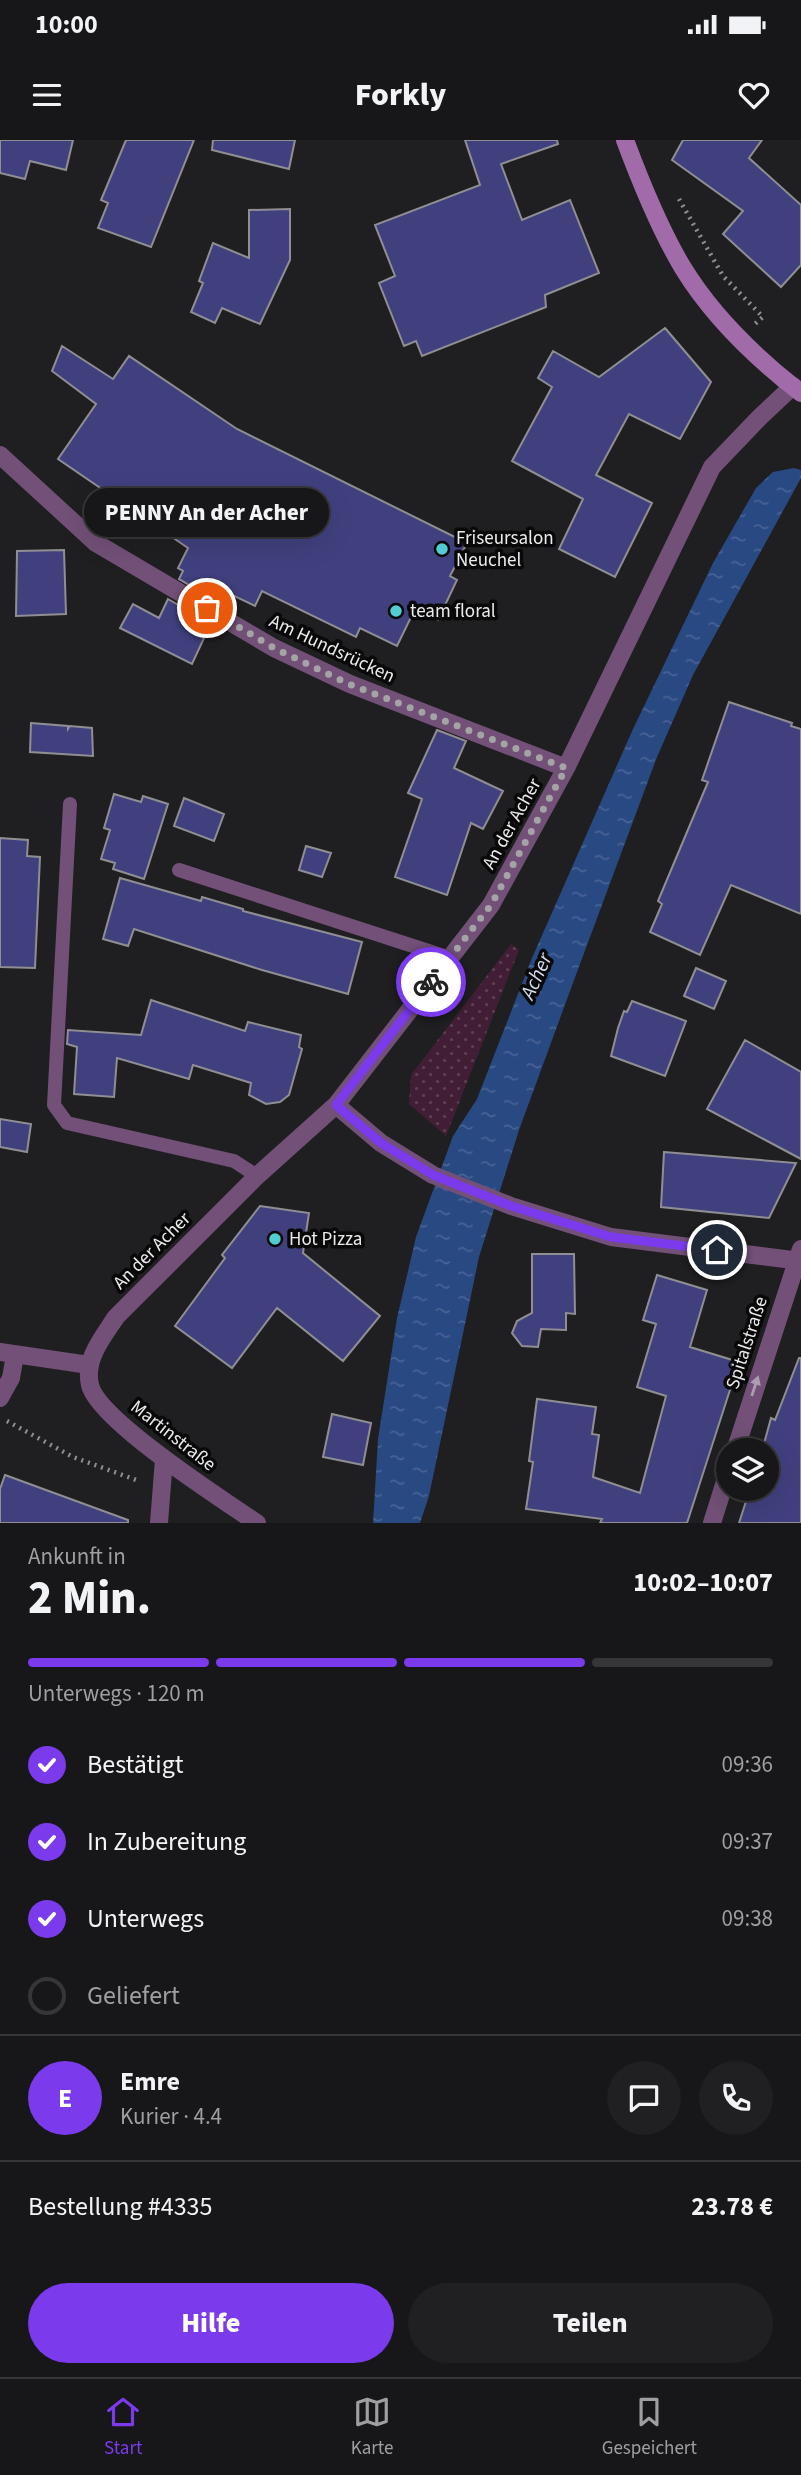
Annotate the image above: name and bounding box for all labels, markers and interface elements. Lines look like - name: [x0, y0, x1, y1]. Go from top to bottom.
- text: 10:00: [35, 6, 98, 43]
- text: Forkly: [355, 72, 446, 118]
- icon: menu: [28, 76, 66, 114]
- icon: heart: [735, 76, 773, 114]
- callout: PENNY An der Acher: [85, 489, 330, 538]
- text: PENNY An der Acher: [105, 496, 308, 529]
- place label: Friseursalon Neuchel: [456, 525, 554, 574]
- marker: Friseursalon Neuchel: [434, 541, 450, 557]
- pin: [177, 578, 237, 638]
- icon: bag: [188, 589, 226, 627]
- place label: team floral: [410, 598, 496, 625]
- marker: team floral: [388, 603, 404, 619]
- street label: Am Hundsrücken: [265, 608, 399, 690]
- street label: An der Acher: [476, 773, 548, 874]
- courier: [396, 947, 466, 1017]
- water label: Acher: [512, 947, 560, 1006]
- icon: bike: [412, 963, 450, 1001]
- street label: An der Acher: [107, 1206, 197, 1296]
- pin: [687, 1220, 747, 1280]
- place label: Hot Pizza: [289, 1226, 362, 1253]
- marker: Hot Pizza: [267, 1231, 283, 1247]
- icon: home: [698, 1231, 736, 1269]
- street label: Spitalstraße: [719, 1293, 775, 1393]
- one-way arrow: [751, 1375, 761, 1396]
- street label: Martinstraße: [125, 1394, 221, 1478]
- map controls: [716, 1438, 779, 1501]
- button: layers: [716, 1438, 779, 1501]
- text: Ankunft in: [28, 1540, 126, 1573]
- text: 10:02–10:07: [633, 1564, 773, 1601]
- text: 2 Min.: [28, 1566, 151, 1631]
- text: Unterwegs · 120 m: [28, 1677, 204, 1710]
- icon: check: [28, 1746, 66, 1784]
- text: Bestätigt: [87, 1746, 184, 1783]
- text: 09:36: [722, 1748, 773, 1781]
- icon: check: [28, 1823, 66, 1861]
- text: In Zubereitung: [87, 1823, 246, 1860]
- text: 09:37: [722, 1825, 773, 1858]
- icon: check: [28, 1900, 66, 1938]
- text: Unterwegs: [87, 1900, 204, 1937]
- text: 09:38: [722, 1902, 773, 1935]
- text: Geliefert: [87, 1977, 180, 2014]
- button: chat: [607, 2061, 681, 2135]
- button: phone: [699, 2061, 773, 2135]
- text: Emre: [120, 2063, 180, 2100]
- text: E: [58, 2080, 72, 2117]
- text: Kurier · 4.4: [120, 2100, 222, 2133]
- text: Bestellung #4335: [28, 2188, 212, 2225]
- text: 23.78 €: [691, 2188, 773, 2225]
- button: Hilfe: [28, 2283, 394, 2363]
- button: Teilen: [408, 2283, 773, 2363]
- tab: Start: [104, 2393, 142, 2462]
- tab: Karte: [351, 2393, 393, 2462]
- tab: Gespeichert: [602, 2393, 697, 2462]

